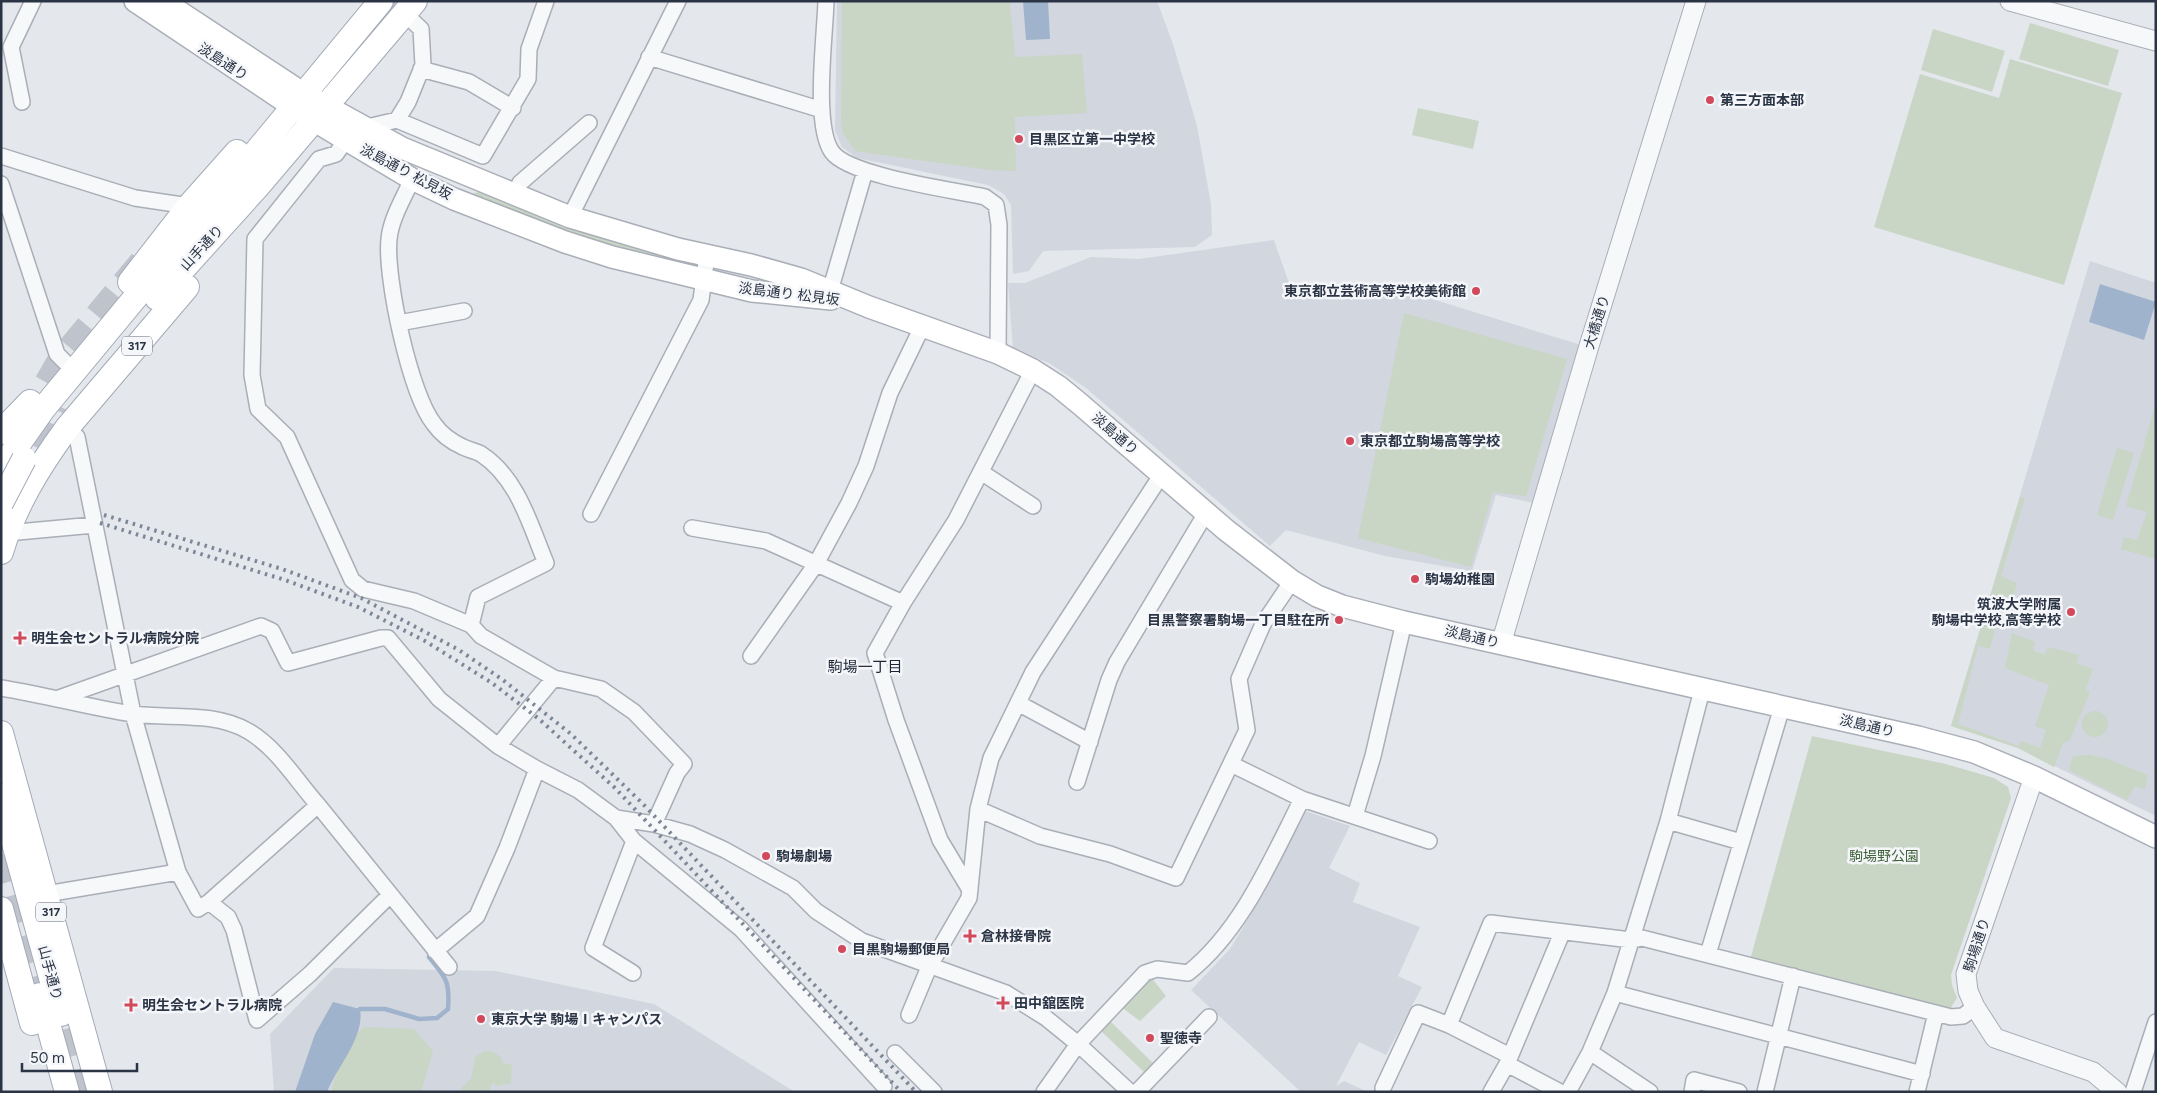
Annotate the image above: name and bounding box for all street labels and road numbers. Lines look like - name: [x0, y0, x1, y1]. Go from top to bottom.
- street label: 淡島通り: [195, 40, 251, 84]
- street label: 淡島通り 松見坂: [357, 141, 455, 203]
- street label: 山手通り: [177, 222, 227, 274]
- street label: 淡島通り 松見坂: [738, 279, 840, 309]
- street label: 大橋通り: [1581, 293, 1613, 351]
- road number: 317: [122, 336, 152, 356]
- street label: 淡島通り: [1088, 409, 1142, 459]
- street label: 淡島通り: [1443, 622, 1501, 652]
- street label: 淡島通り: [1838, 711, 1896, 741]
- road number: 317: [36, 902, 66, 922]
- street label: 駒場通り: [1960, 916, 1994, 974]
- street label: 山手通り: [35, 944, 65, 1002]

